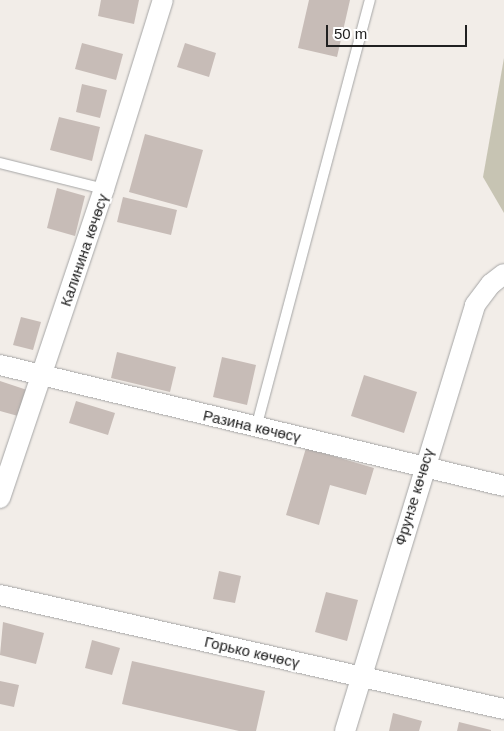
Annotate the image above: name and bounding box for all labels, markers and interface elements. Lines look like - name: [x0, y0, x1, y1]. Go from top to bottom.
- scale bar: [329, 15, 470, 47]
- text: 50 m: [334, 25, 367, 42]
- street label: Калинина көчөсү: [56, 191, 112, 309]
- street label: Разина көчөсү: [201, 406, 303, 446]
- street label: Фрунзе көчөсү: [391, 446, 437, 548]
- street label: Горько көчөсү: [203, 632, 301, 672]

